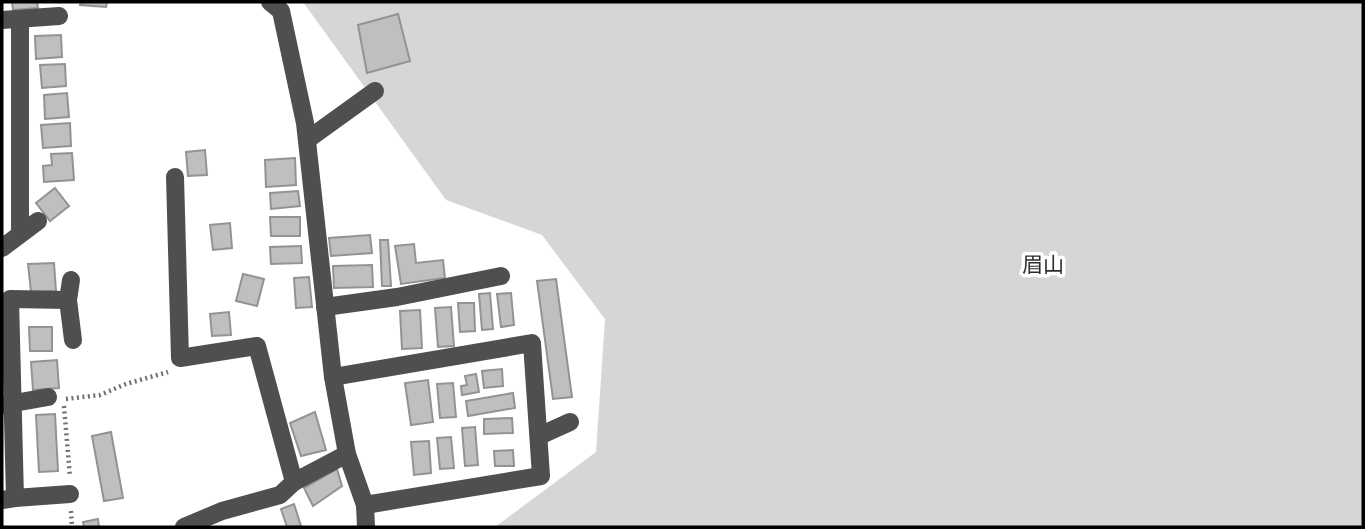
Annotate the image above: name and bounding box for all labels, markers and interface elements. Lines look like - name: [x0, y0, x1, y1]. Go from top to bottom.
- park label: 眉山: [1022, 251, 1064, 276]

